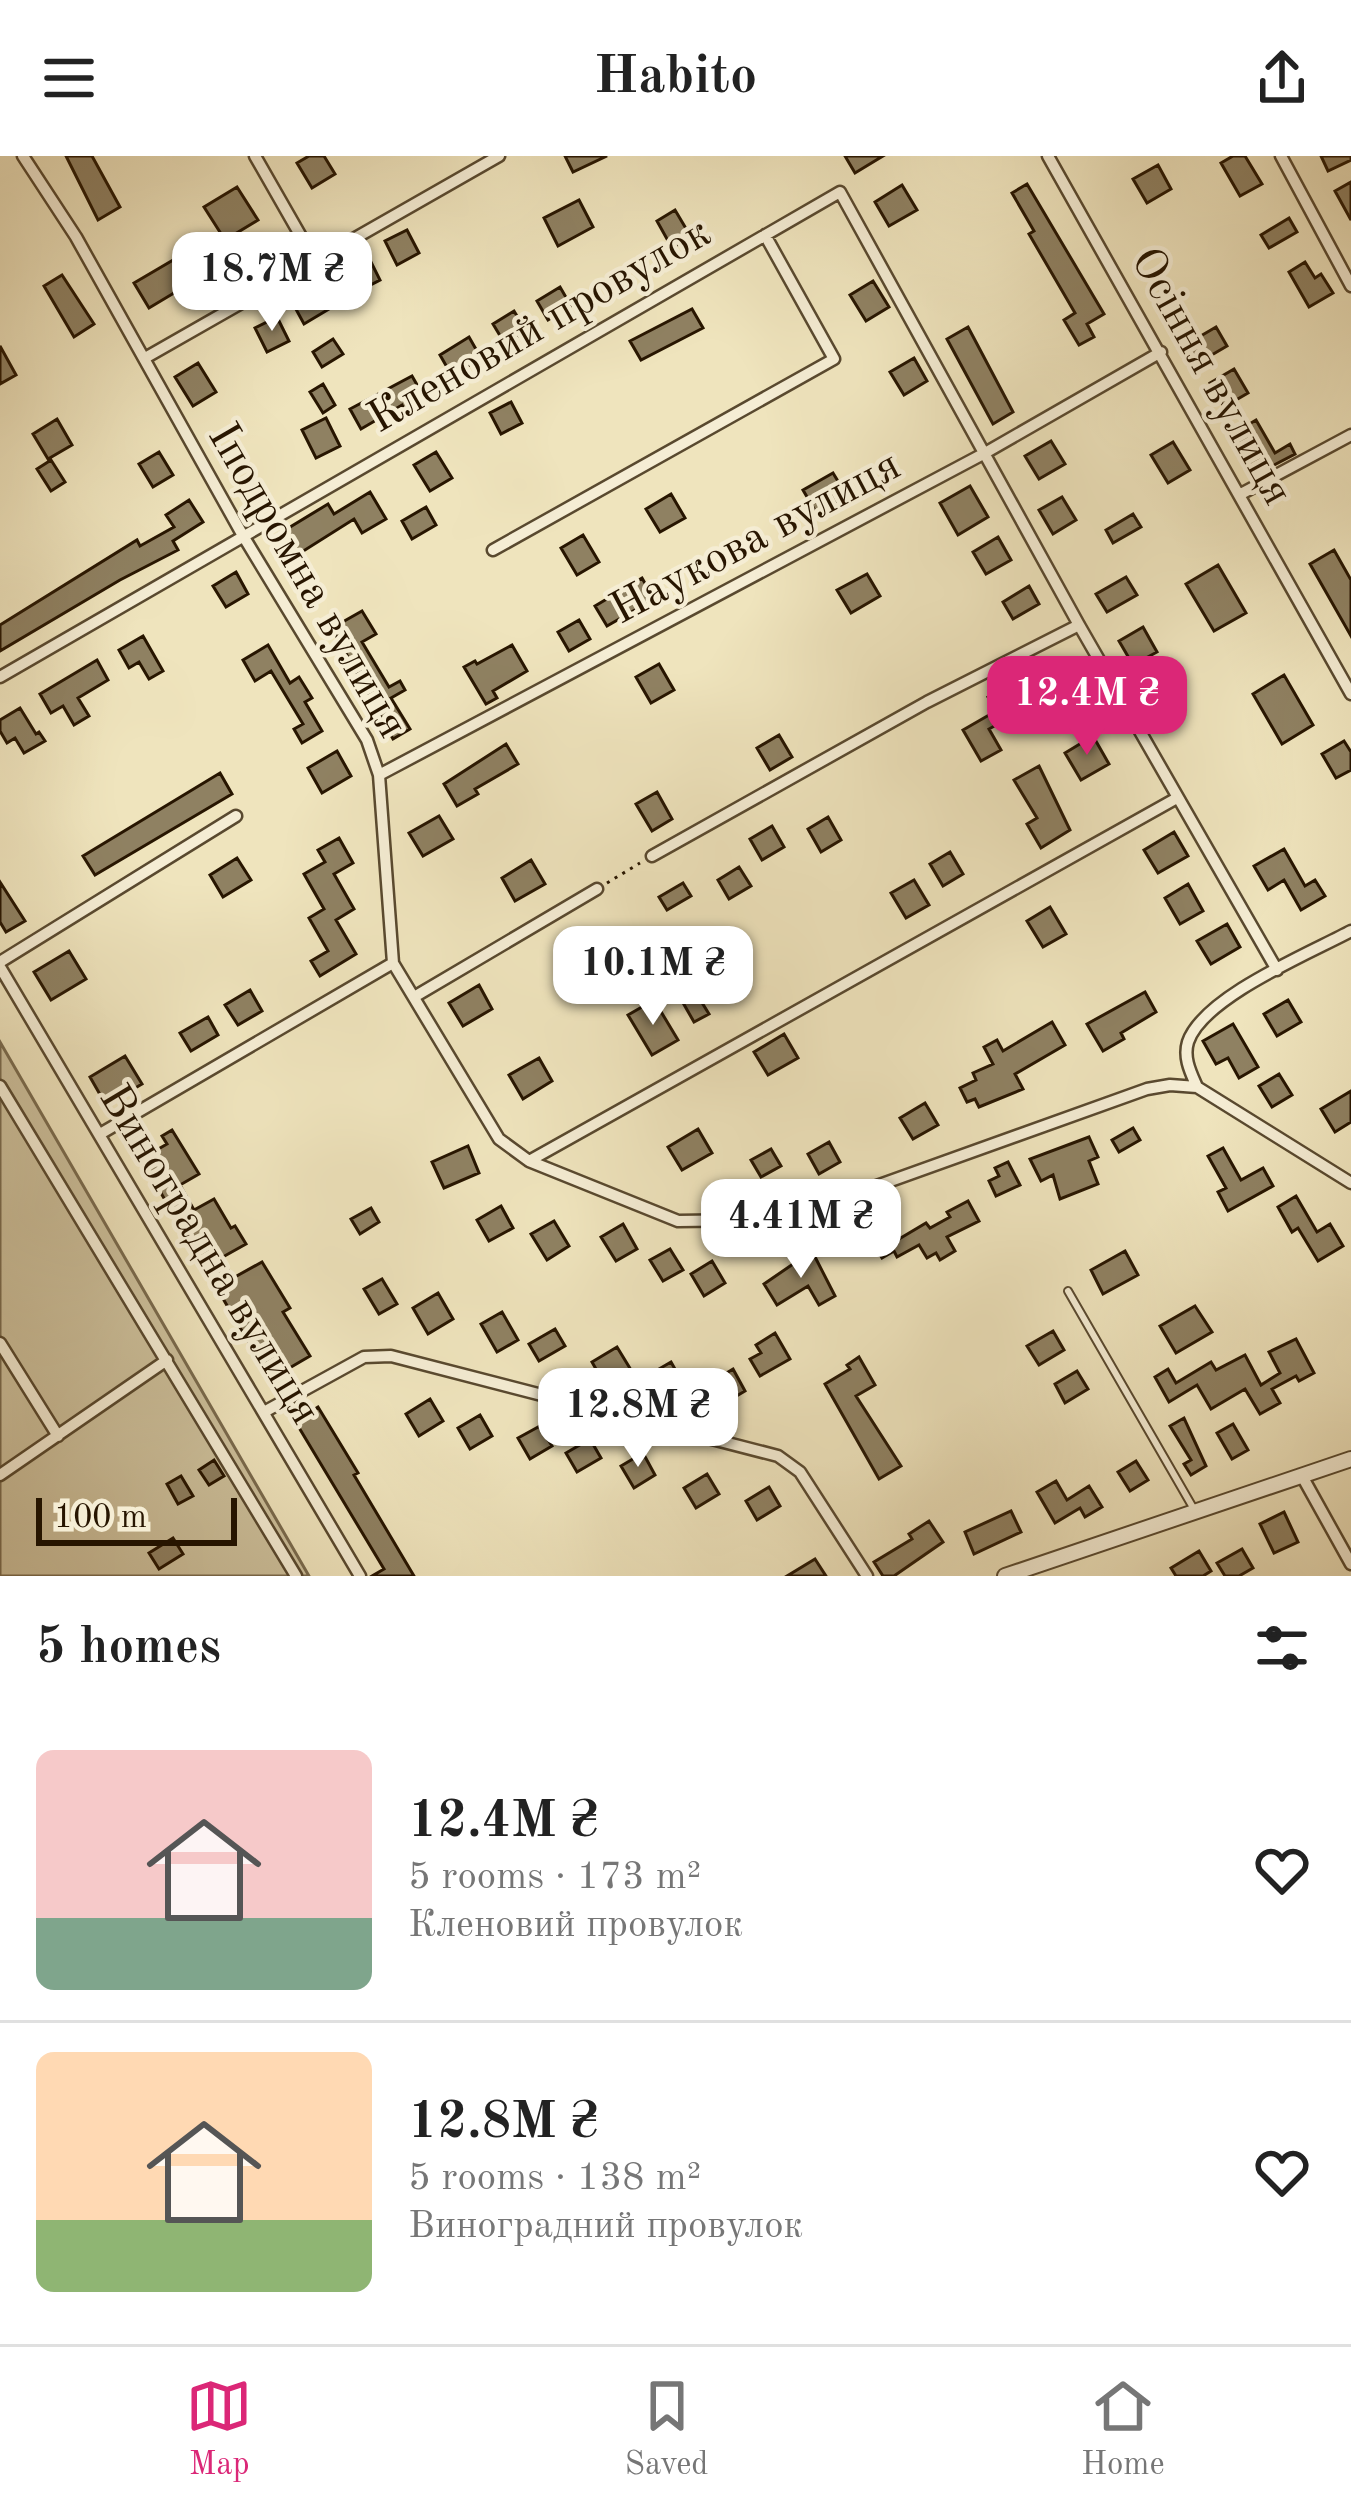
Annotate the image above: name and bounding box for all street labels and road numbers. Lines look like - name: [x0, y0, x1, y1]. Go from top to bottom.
- street label: Кленовий провулок: [362, 211, 719, 443]
- street label: Осіння вулиця: [1121, 241, 1299, 513]
- street label: Іподромна вулиця: [198, 417, 414, 746]
- street label: Наукова вулиця: [604, 444, 908, 634]
- street label: Виноградна вулиця: [89, 1078, 327, 1433]

